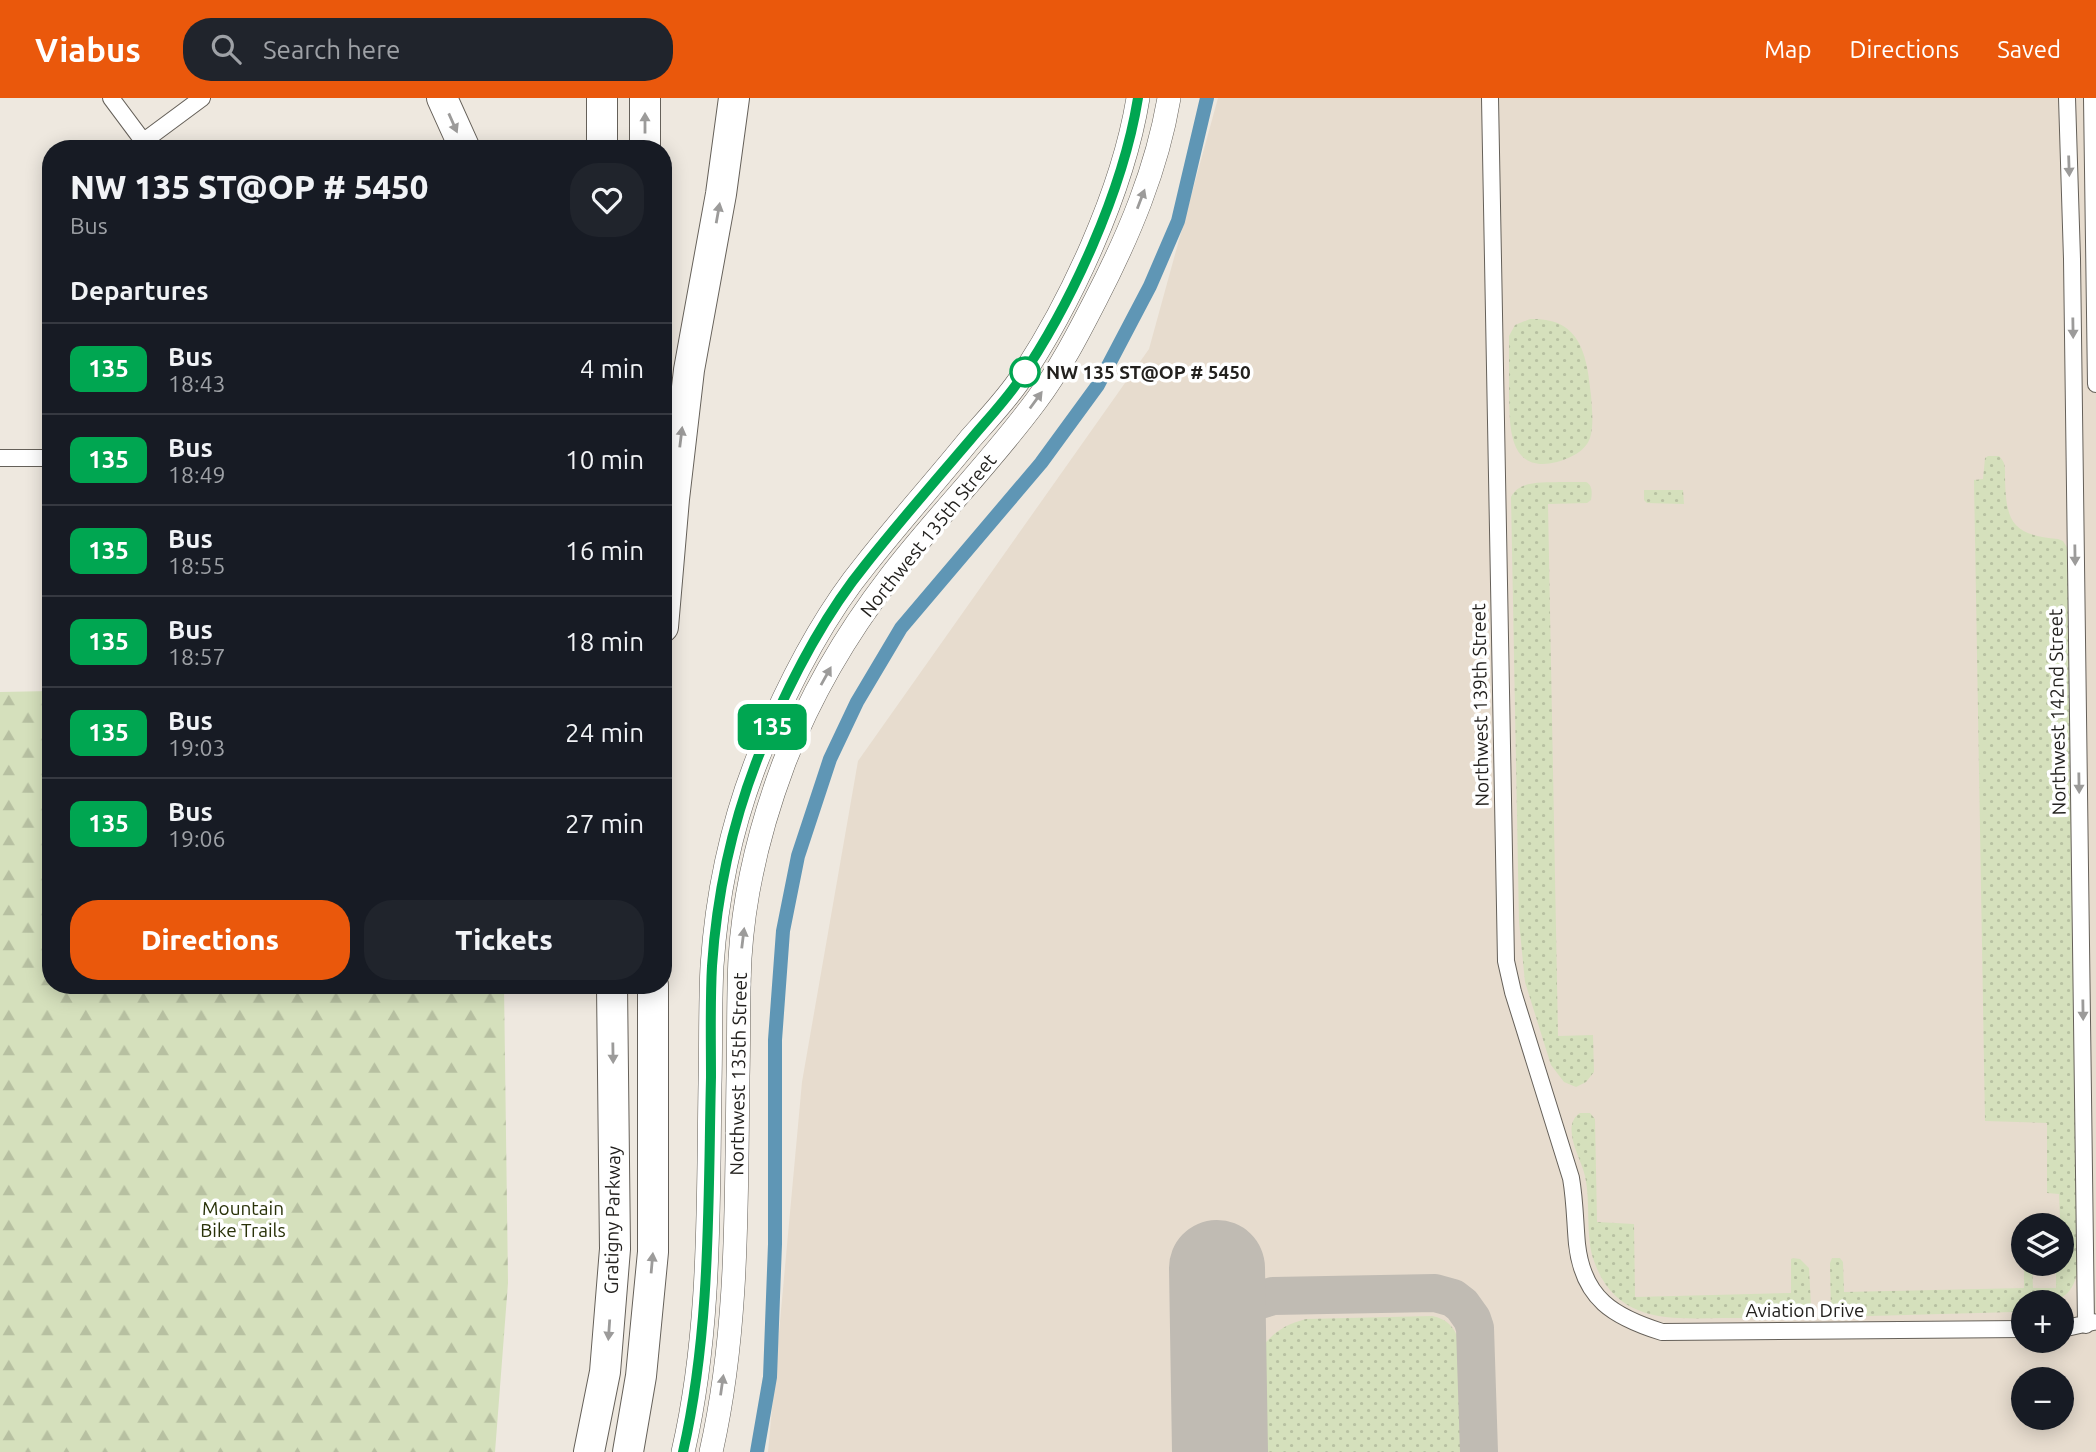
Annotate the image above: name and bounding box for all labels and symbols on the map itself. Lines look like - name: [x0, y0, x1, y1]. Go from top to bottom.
- one-way arrow: [639, 112, 651, 134]
- one-way arrow: [448, 113, 459, 134]
- one-way arrow: [2063, 155, 2074, 177]
- one-way arrow: [1136, 188, 1147, 209]
- one-way arrow: [713, 202, 724, 224]
- one-way arrow: [2067, 317, 2078, 339]
- marker: NW 135 ST@OP # 5450: [1010, 357, 1040, 387]
- place label: NW 135 ST@OP # 5450: [1046, 361, 1251, 383]
- one-way arrow: [1029, 390, 1043, 409]
- one-way arrow: [676, 426, 687, 448]
- street label: Northwest 135th Street: [855, 449, 1001, 621]
- one-way arrow: [2069, 544, 2081, 566]
- street label: Northwest 139th Street: [1467, 603, 1493, 807]
- street label: Northwest 142nd Street: [2044, 608, 2070, 816]
- one-way arrow: [820, 666, 832, 686]
- line badge: 135: [732, 704, 812, 750]
- one-way arrow: [2073, 772, 2085, 794]
- one-way arrow: [737, 926, 748, 948]
- street label: Northwest 135th Street: [725, 972, 751, 1176]
- one-way arrow: [2077, 999, 2088, 1021]
- one-way arrow: [607, 1043, 619, 1065]
- street label: Gratigny Parkway: [600, 1146, 624, 1294]
- park label: Mountain Bike Trails: [200, 1197, 286, 1241]
- one-way arrow: [647, 1252, 658, 1274]
- street label: Aviation Drive: [1745, 1299, 1865, 1321]
- one-way arrow: [603, 1319, 614, 1341]
- one-way arrow: [717, 1374, 728, 1396]

